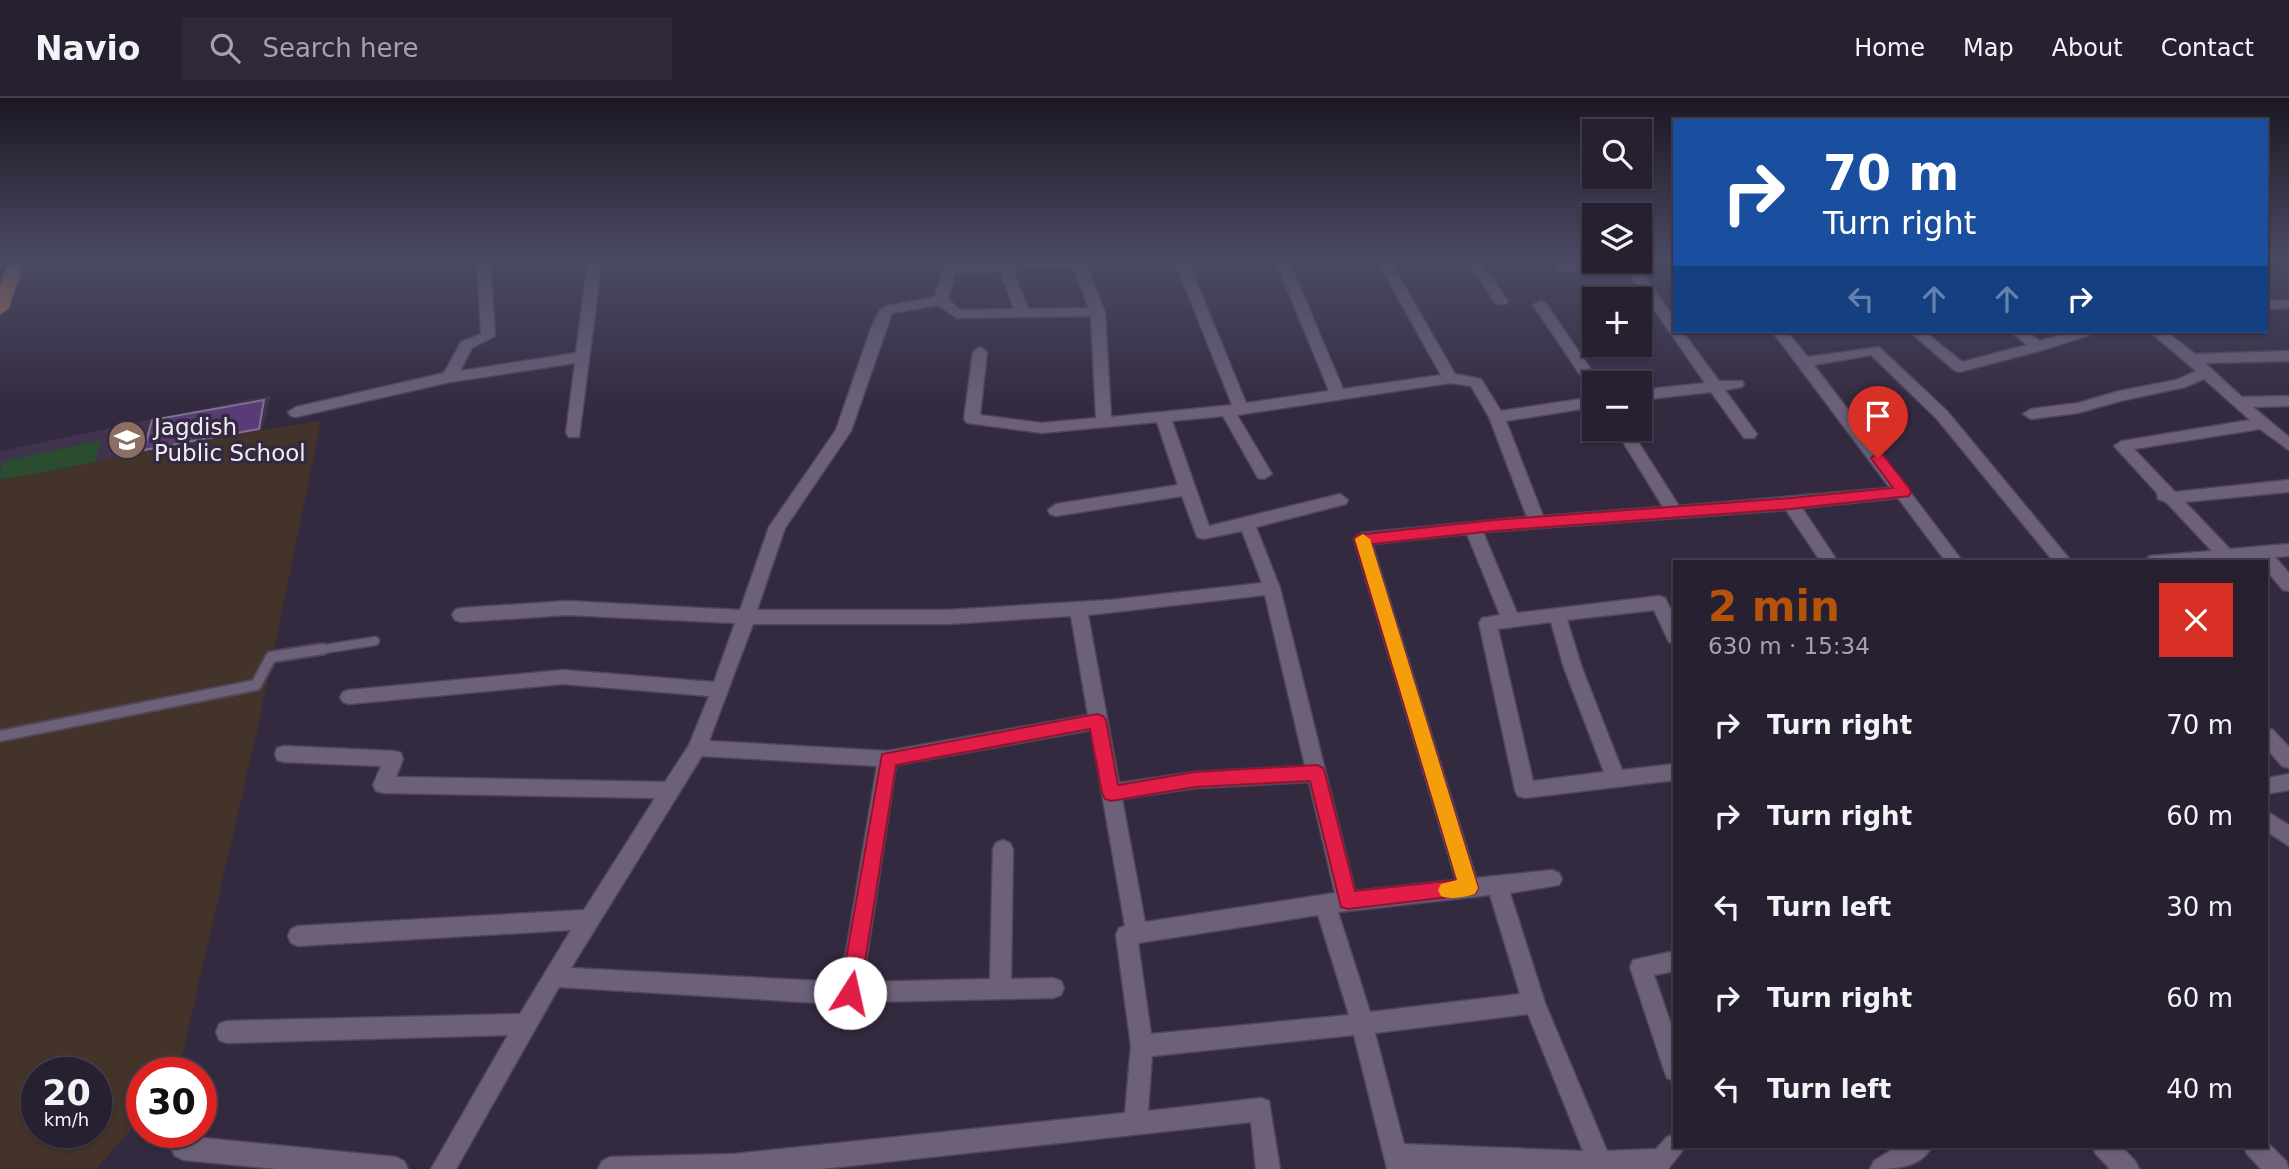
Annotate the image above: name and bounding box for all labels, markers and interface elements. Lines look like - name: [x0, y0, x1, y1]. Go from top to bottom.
- search box: [182, 17, 672, 80]
- text: Navio: [35, 29, 140, 68]
- icon: search: [206, 29, 244, 67]
- text: Search here: [262, 33, 419, 63]
- text: Home: [1854, 34, 1925, 62]
- text: Map: [1963, 34, 2014, 62]
- text: About: [2052, 34, 2123, 62]
- text: Contact: [2161, 34, 2254, 62]
- map controls: [1582, 119, 1652, 441]
- button: search: [1582, 119, 1652, 189]
- text: 70 m: [1823, 145, 1959, 202]
- icon: right: [1708, 147, 1799, 238]
- button: layers: [1582, 203, 1652, 273]
- text: Turn right: [1823, 204, 1976, 242]
- icon: left: [1842, 280, 1880, 318]
- icon: ahead: [1915, 280, 1953, 318]
- icon: ahead: [1988, 280, 2026, 318]
- icon: right: [2061, 280, 2099, 318]
- button: +: [1582, 287, 1652, 357]
- button: −: [1582, 371, 1652, 441]
- pin: [1848, 386, 1908, 458]
- icon: arrive: [1859, 397, 1897, 435]
- place label: Jagdish Public School: [152, 414, 306, 466]
- school or university icon: Jagdish Public School: [106, 419, 148, 461]
- text: 2 min: [1708, 582, 1840, 631]
- button: close: [2159, 583, 2233, 657]
- text: 630 m · 15:34: [1708, 633, 1870, 659]
- icon: right: [1708, 706, 1746, 744]
- text: Turn right: [1767, 710, 1912, 740]
- text: 70 m: [2166, 710, 2233, 740]
- icon: right: [1708, 797, 1746, 835]
- text: Turn right: [1767, 801, 1912, 831]
- text: 60 m: [2166, 801, 2233, 831]
- icon: left: [1708, 888, 1746, 926]
- text: Turn left: [1767, 892, 1891, 922]
- text: 30 m: [2166, 892, 2233, 922]
- position arrow: [813, 956, 887, 1030]
- icon: right: [1708, 979, 1746, 1017]
- text: Turn right: [1767, 983, 1912, 1013]
- text: 60 m: [2166, 983, 2233, 1013]
- speed limit sign: 30: [126, 1057, 217, 1148]
- icon: left: [1708, 1070, 1746, 1108]
- text: 20: [42, 1073, 91, 1113]
- text: Turn left: [1767, 1074, 1891, 1104]
- text: 40 m: [2166, 1074, 2233, 1104]
- text: km/h: [44, 1109, 89, 1130]

